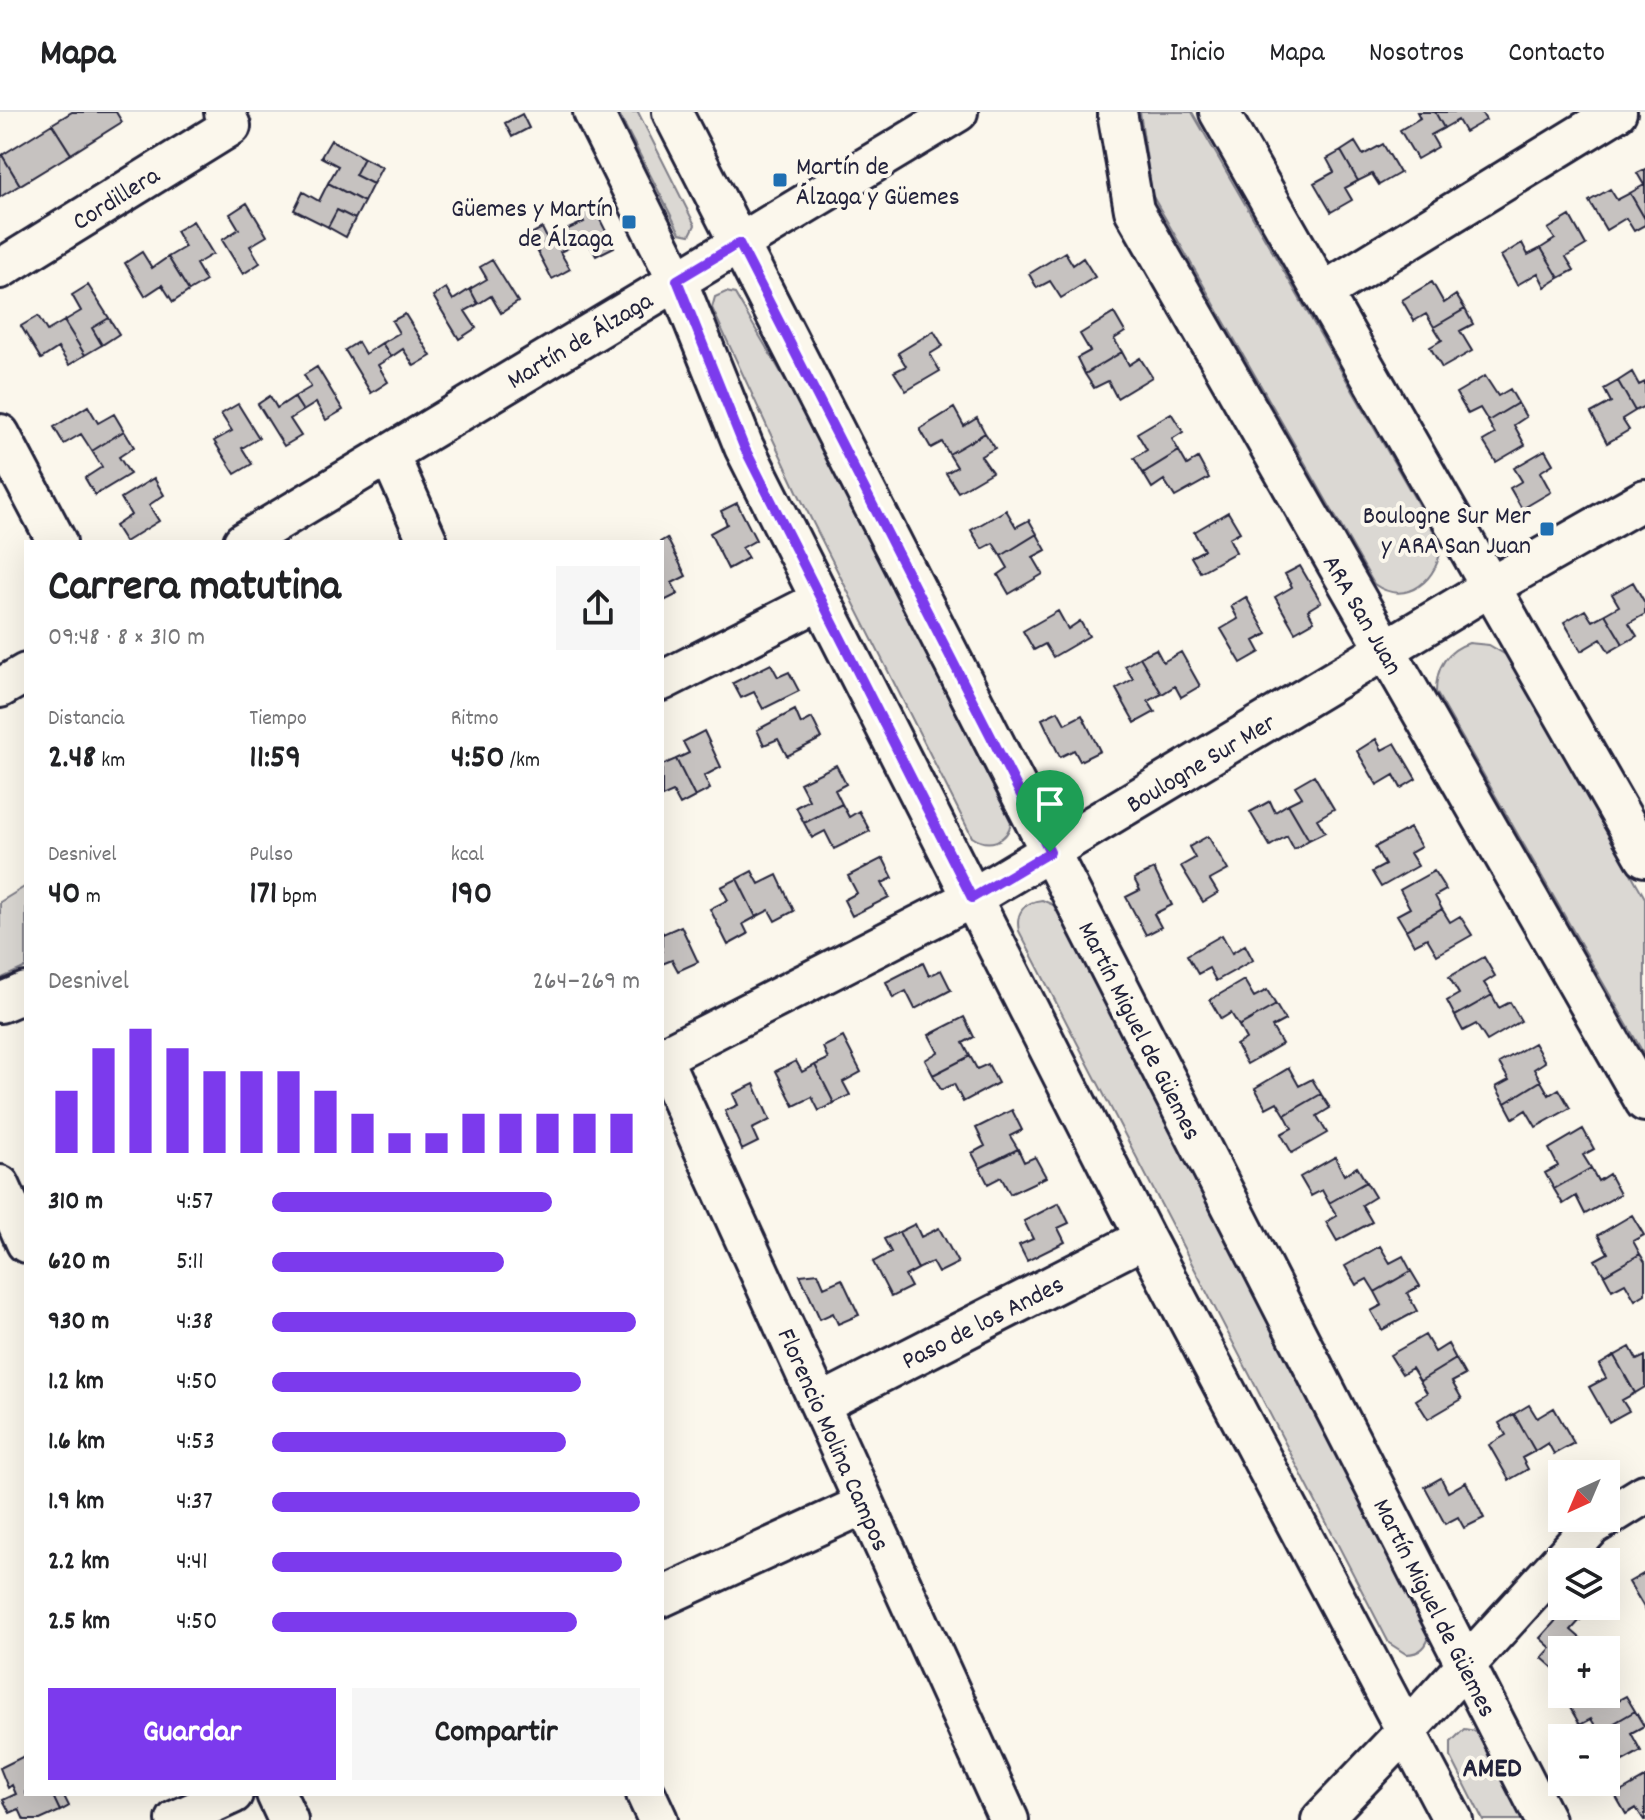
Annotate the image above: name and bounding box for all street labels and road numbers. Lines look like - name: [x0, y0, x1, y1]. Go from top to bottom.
- street label: Cordillera: [66, 158, 168, 241]
- street label: Martín de Álzaga: [501, 283, 661, 400]
- street label: ARA San Juan: [1312, 549, 1410, 683]
- street label: Boulogne Sur Mer: [1120, 706, 1284, 824]
- street label: Martín Miguel de Güemes: [1067, 916, 1209, 1147]
- street label: Paso de los Andes: [896, 1267, 1071, 1381]
- street label: Florencio Molina Campos: [766, 1323, 898, 1558]
- street label: Martín Miguel de Güemes: [1362, 1493, 1504, 1724]

